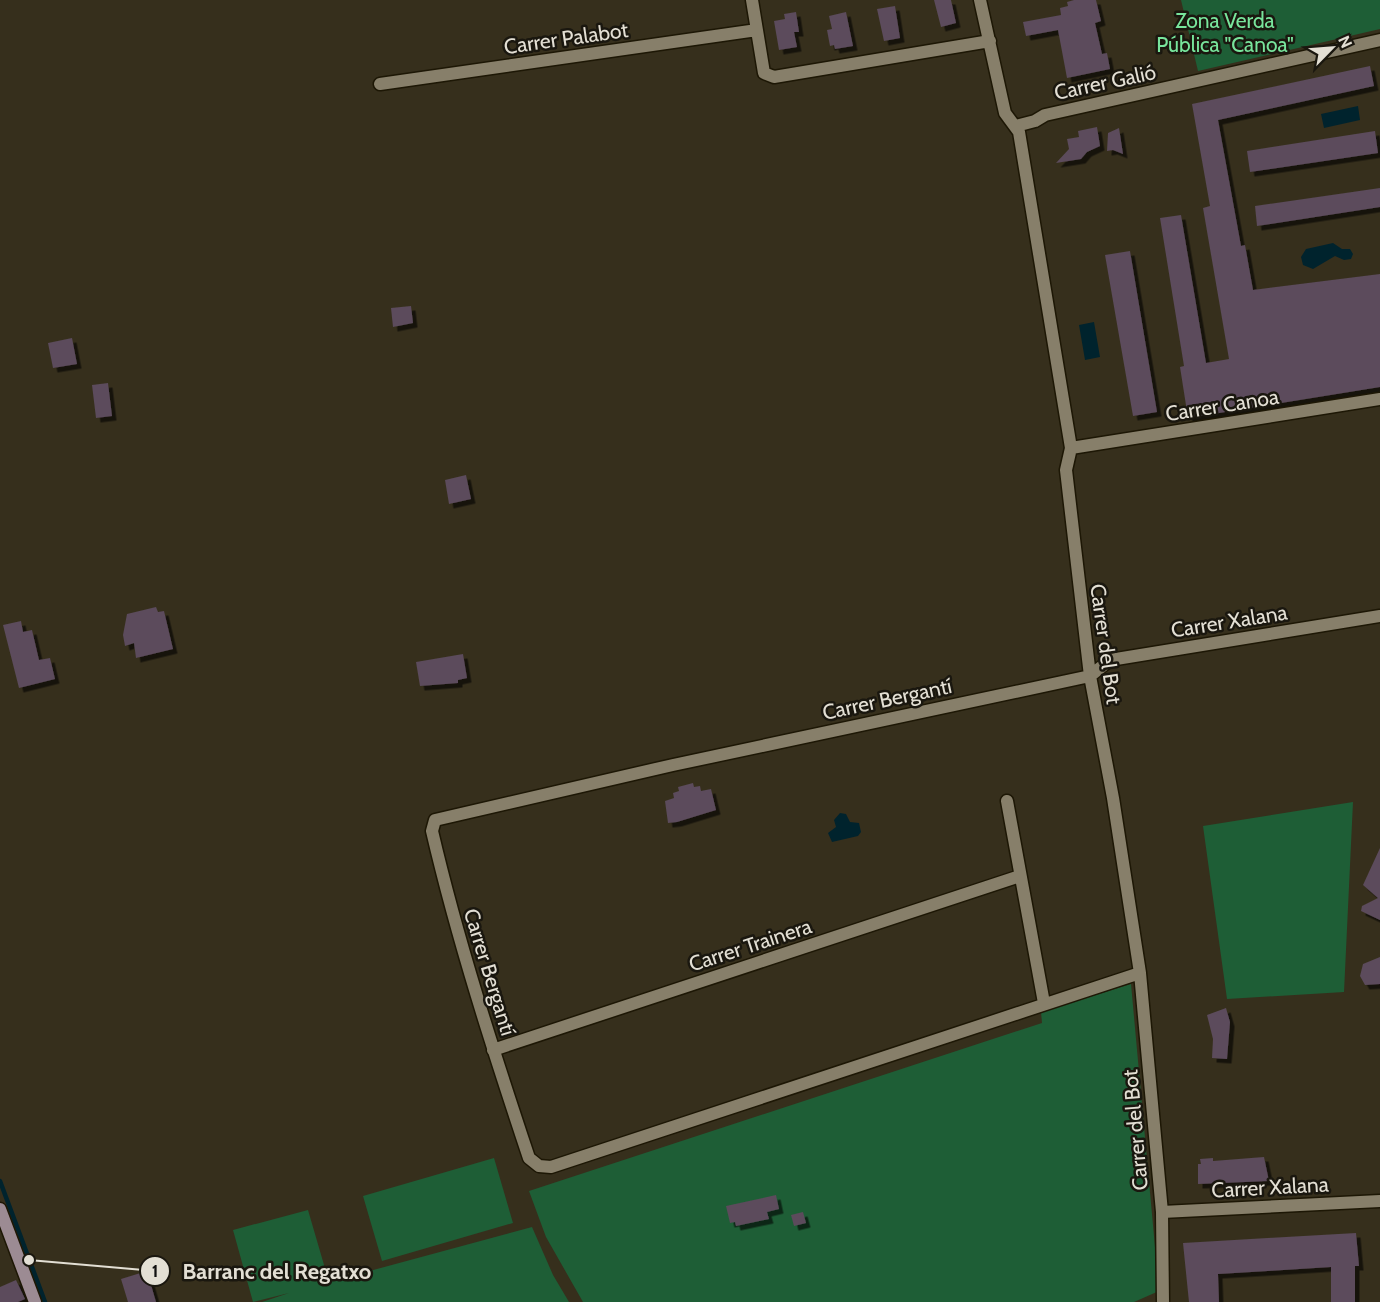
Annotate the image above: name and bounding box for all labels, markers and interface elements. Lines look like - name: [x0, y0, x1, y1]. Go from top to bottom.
- park label: Zona Verda Pública "Canoa": [1156, 8, 1294, 57]
- street label: Carrer Palabot: [502, 17, 630, 59]
- north arrow: [1302, 18, 1362, 78]
- text: N: [1334, 33, 1356, 51]
- street label: Carrer Galió: [1052, 59, 1158, 105]
- street label: Carrer Canoa: [1163, 384, 1281, 426]
- street label: Carrer del Bot: [1085, 582, 1127, 706]
- street label: Carrer Xalana: [1169, 599, 1289, 643]
- street label: Carrer Bergantí: [820, 673, 954, 725]
- street label: Carrer Bergantí: [459, 905, 521, 1039]
- street label: Carrer Trainera: [685, 913, 815, 977]
- street label: Carrer del Bot: [1117, 1069, 1153, 1191]
- street label: Carrer Xalana: [1211, 1171, 1329, 1203]
- callout: Barranc del Regatxo: [140, 1251, 383, 1291]
- text: Barranc del Regatxo: [183, 1258, 371, 1285]
- text: 1: [152, 1260, 158, 1282]

